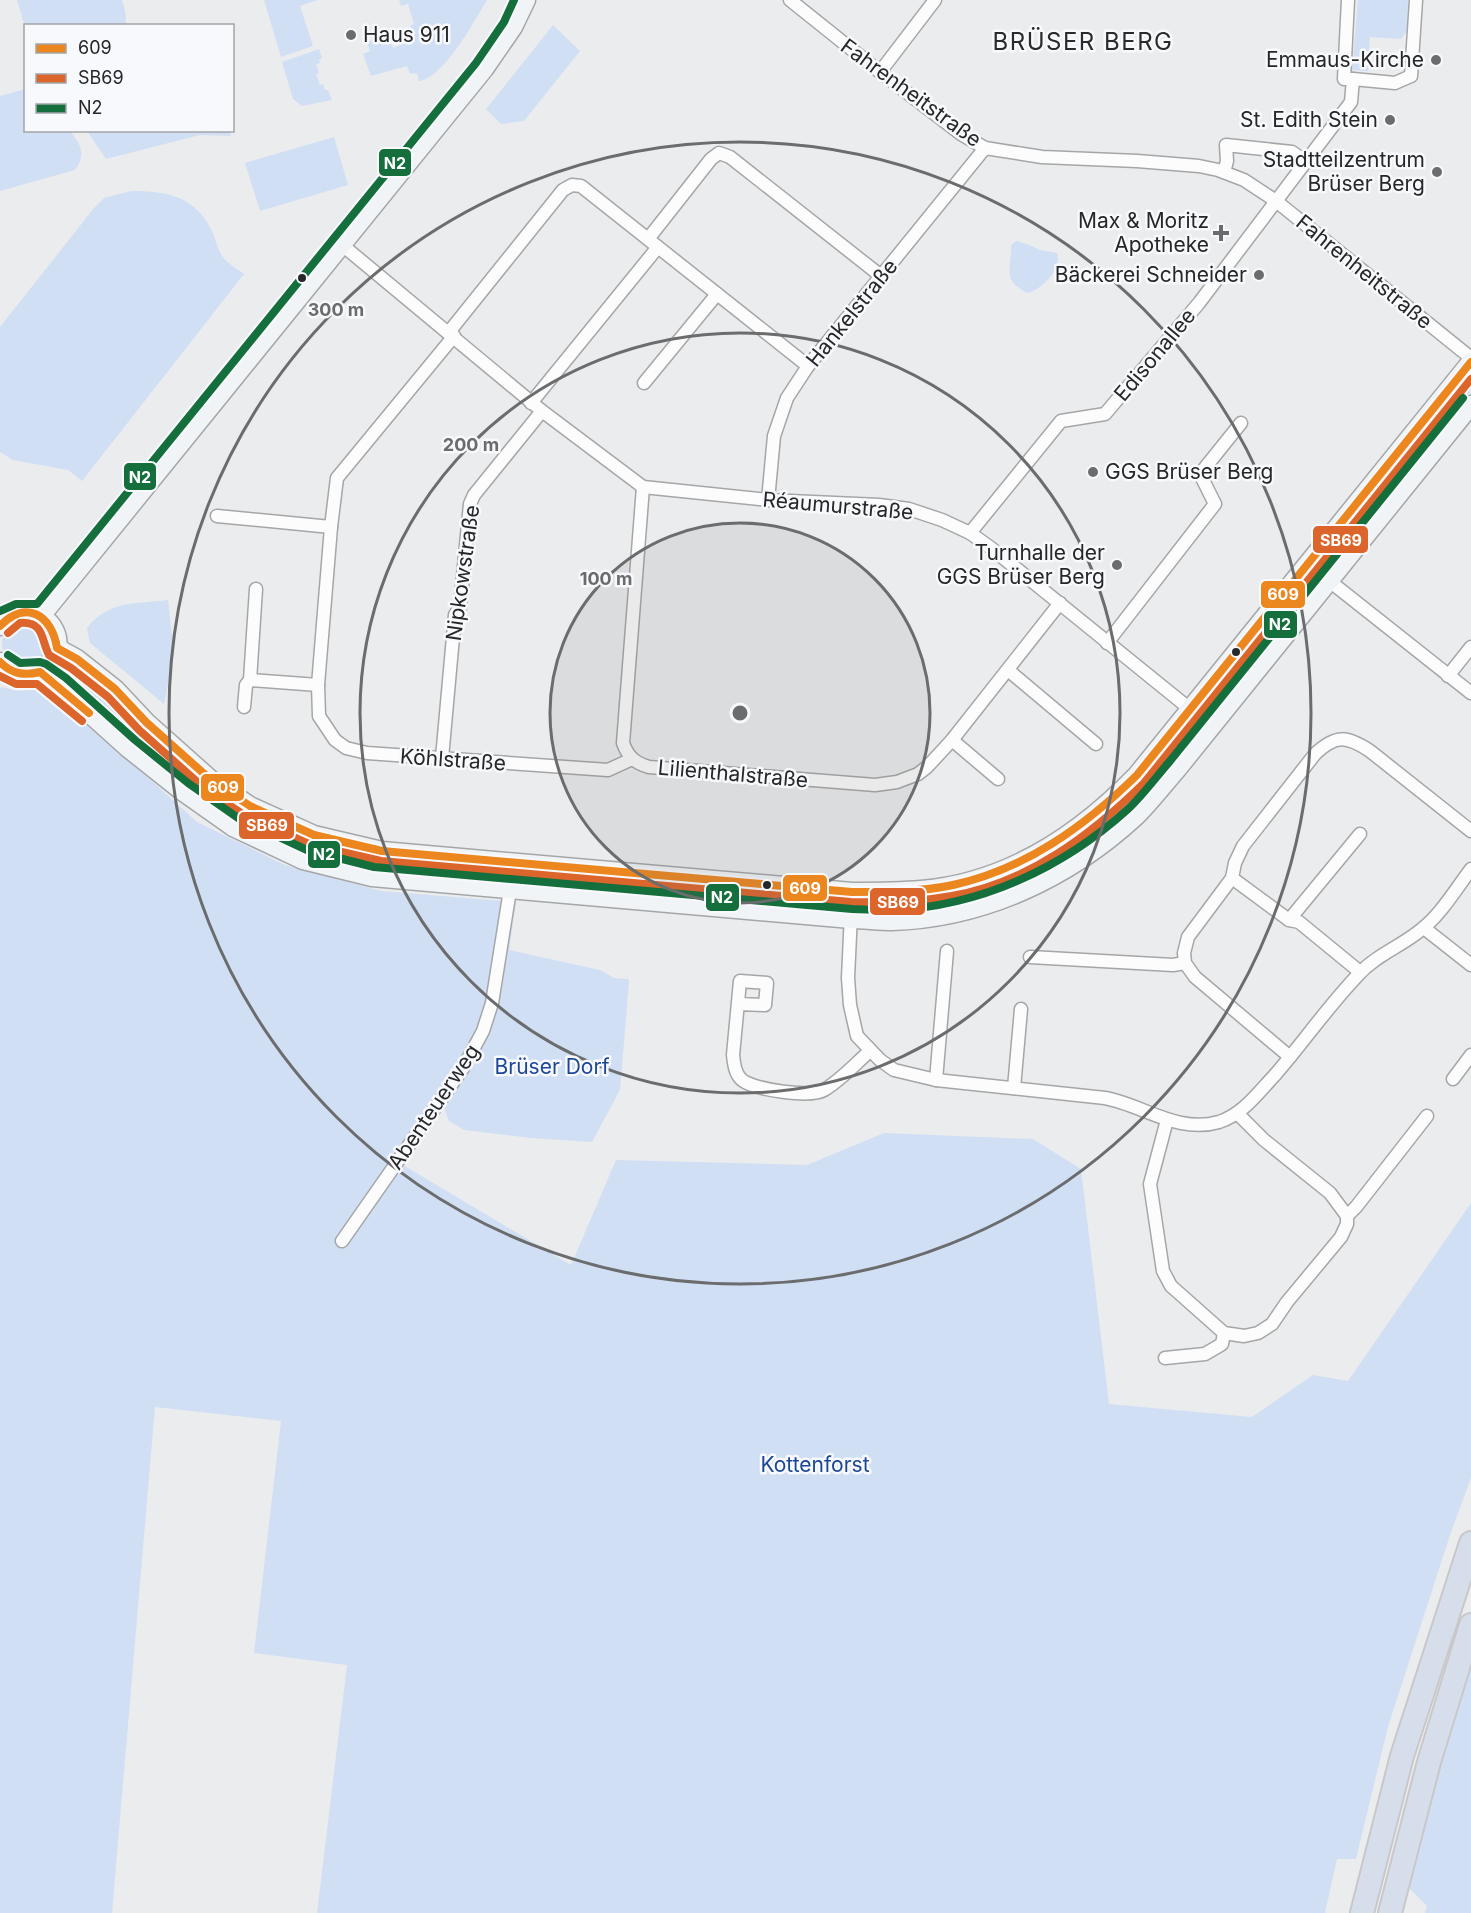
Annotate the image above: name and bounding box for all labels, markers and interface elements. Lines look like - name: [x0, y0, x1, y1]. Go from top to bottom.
- place label: Haus 911: [363, 22, 450, 47]
- legend: [24, 24, 234, 132]
- district label: BRÜSER BERG: [992, 27, 1174, 56]
- marker: Haus 911: [344, 28, 358, 42]
- street label: Fahrenheitstraße: [836, 33, 986, 152]
- text: 609: [78, 37, 112, 58]
- place label: Emmaus-Kirche: [1266, 47, 1424, 72]
- marker: Emmaus-Kirche: [1429, 53, 1443, 67]
- text: SB69: [78, 67, 124, 88]
- text: N2: [78, 97, 103, 118]
- place label: St. Edith Stein: [1240, 107, 1378, 132]
- marker: St. Edith Stein: [1383, 113, 1397, 127]
- place label: Stadtteilzentrum Brüser Berg: [1263, 147, 1425, 196]
- line badge: N2: [378, 148, 412, 177]
- text: N2: [384, 153, 406, 173]
- marker: Stadtteilzentrum Brüser Berg: [1430, 165, 1444, 179]
- place label: Max & Moritz Apotheke: [1078, 208, 1209, 257]
- street label: Fahrenheitstraße: [1291, 209, 1437, 334]
- marker: Max & Moritz Apotheke: [1214, 226, 1228, 240]
- street label: Hankelstraße: [801, 254, 903, 371]
- place label: Bäckerei Schneider: [1055, 262, 1247, 287]
- marker: Bäckerei Schneider: [1252, 268, 1266, 282]
- unlabelled marker: [296, 272, 308, 284]
- text: 300 m: [308, 299, 364, 320]
- street label: Edisonallee: [1109, 303, 1201, 406]
- text: 200 m: [443, 434, 499, 455]
- place label: GGS Brüser Berg: [1105, 459, 1273, 484]
- line badge: N2: [123, 462, 157, 491]
- marker: GGS Brüser Berg: [1086, 465, 1100, 479]
- text: N2: [129, 467, 151, 487]
- street label: Réaumurstraße: [762, 486, 915, 525]
- street label: Nipkowstraße: [441, 503, 484, 643]
- line badge: SB69: [1312, 525, 1369, 554]
- text: SB69: [1320, 530, 1362, 550]
- place label: Turnhalle der GGS Brüser Berg: [937, 540, 1105, 589]
- marker: Turnhalle der GGS Brüser Berg: [1110, 558, 1124, 572]
- text: 100 m: [580, 568, 632, 589]
- line badge: 609: [1260, 580, 1306, 609]
- text: 609: [1267, 584, 1299, 604]
- line badge: N2: [1263, 610, 1298, 639]
- text: N2: [1269, 614, 1291, 634]
- unlabelled marker: [1230, 646, 1242, 658]
- centre of rings: [730, 703, 750, 723]
- street label: Köhlstraße: [399, 743, 507, 776]
- street label: Lilienthalstraße: [657, 754, 809, 793]
- line badge: 609: [200, 773, 245, 802]
- text: 609: [207, 777, 239, 797]
- line badge: SB69: [238, 811, 295, 840]
- text: SB69: [246, 815, 288, 835]
- line badge: N2: [307, 840, 341, 869]
- text: N2: [313, 844, 335, 864]
- line badge: 609: [782, 874, 828, 902]
- text: 609: [789, 878, 821, 898]
- unlabelled marker: [761, 879, 773, 891]
- line badge: N2: [705, 883, 740, 912]
- text: N2: [711, 887, 733, 907]
- line badge: SB69: [869, 887, 926, 916]
- text: SB69: [877, 892, 919, 912]
- street label: Abenteuerweg: [383, 1039, 485, 1174]
- park label: Brüser Dorf: [495, 1054, 610, 1079]
- park label: Kottenforst: [760, 1452, 870, 1477]

